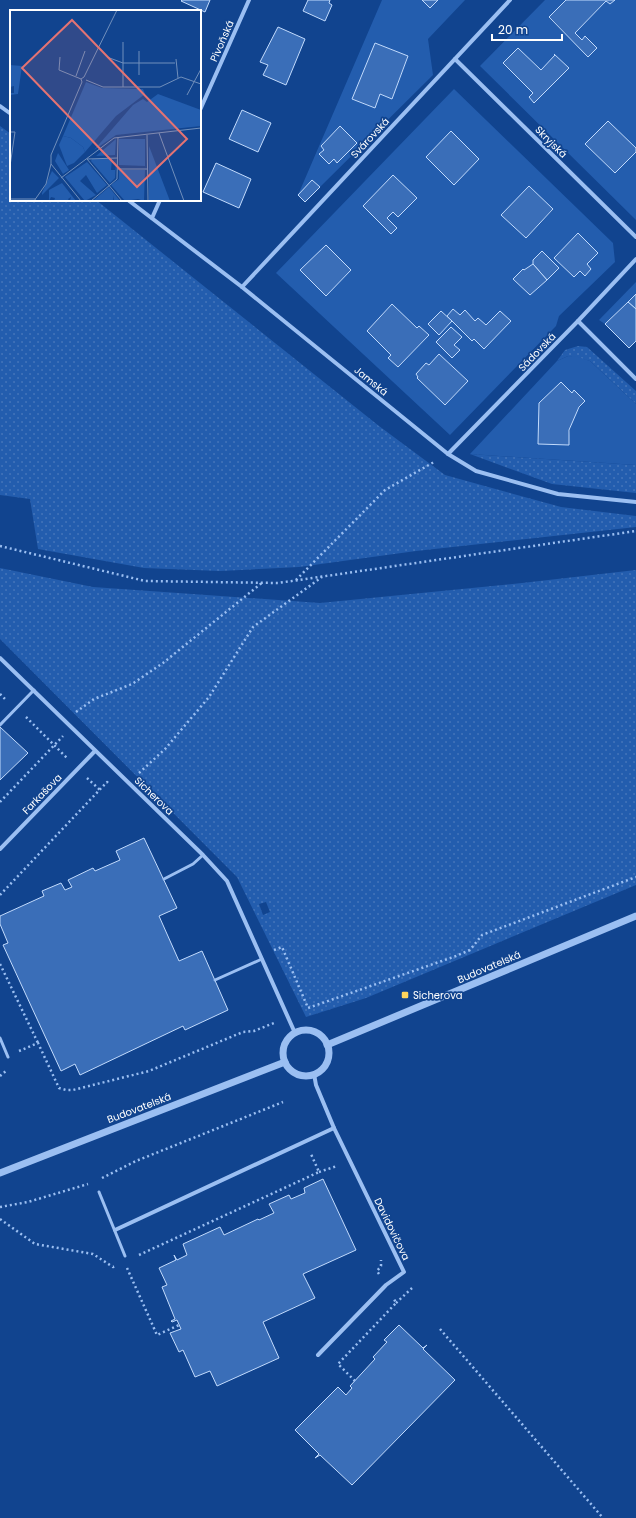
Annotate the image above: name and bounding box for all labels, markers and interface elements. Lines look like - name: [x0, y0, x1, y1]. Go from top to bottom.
- inset map: [10, 10, 201, 201]
- scale bar: [492, 16, 562, 42]
- street label: Pivoňská: [206, 18, 238, 64]
- text: 20 m: [498, 21, 528, 38]
- street label: Svárovská: [347, 114, 393, 162]
- street label: Skryjská: [532, 123, 570, 161]
- street label: Sádovská: [515, 329, 559, 375]
- street label: Jamská: [351, 363, 391, 399]
- street label: Farkašova: [19, 770, 65, 818]
- street label: Sicherova: [131, 773, 177, 819]
- street label: Budovatelská: [455, 947, 523, 987]
- place label: Sicherova: [413, 988, 463, 1003]
- marker: Sicherova: [400, 990, 410, 1000]
- street label: Budovatelská: [105, 1089, 173, 1127]
- street label: Davidovičova: [370, 1195, 414, 1263]

